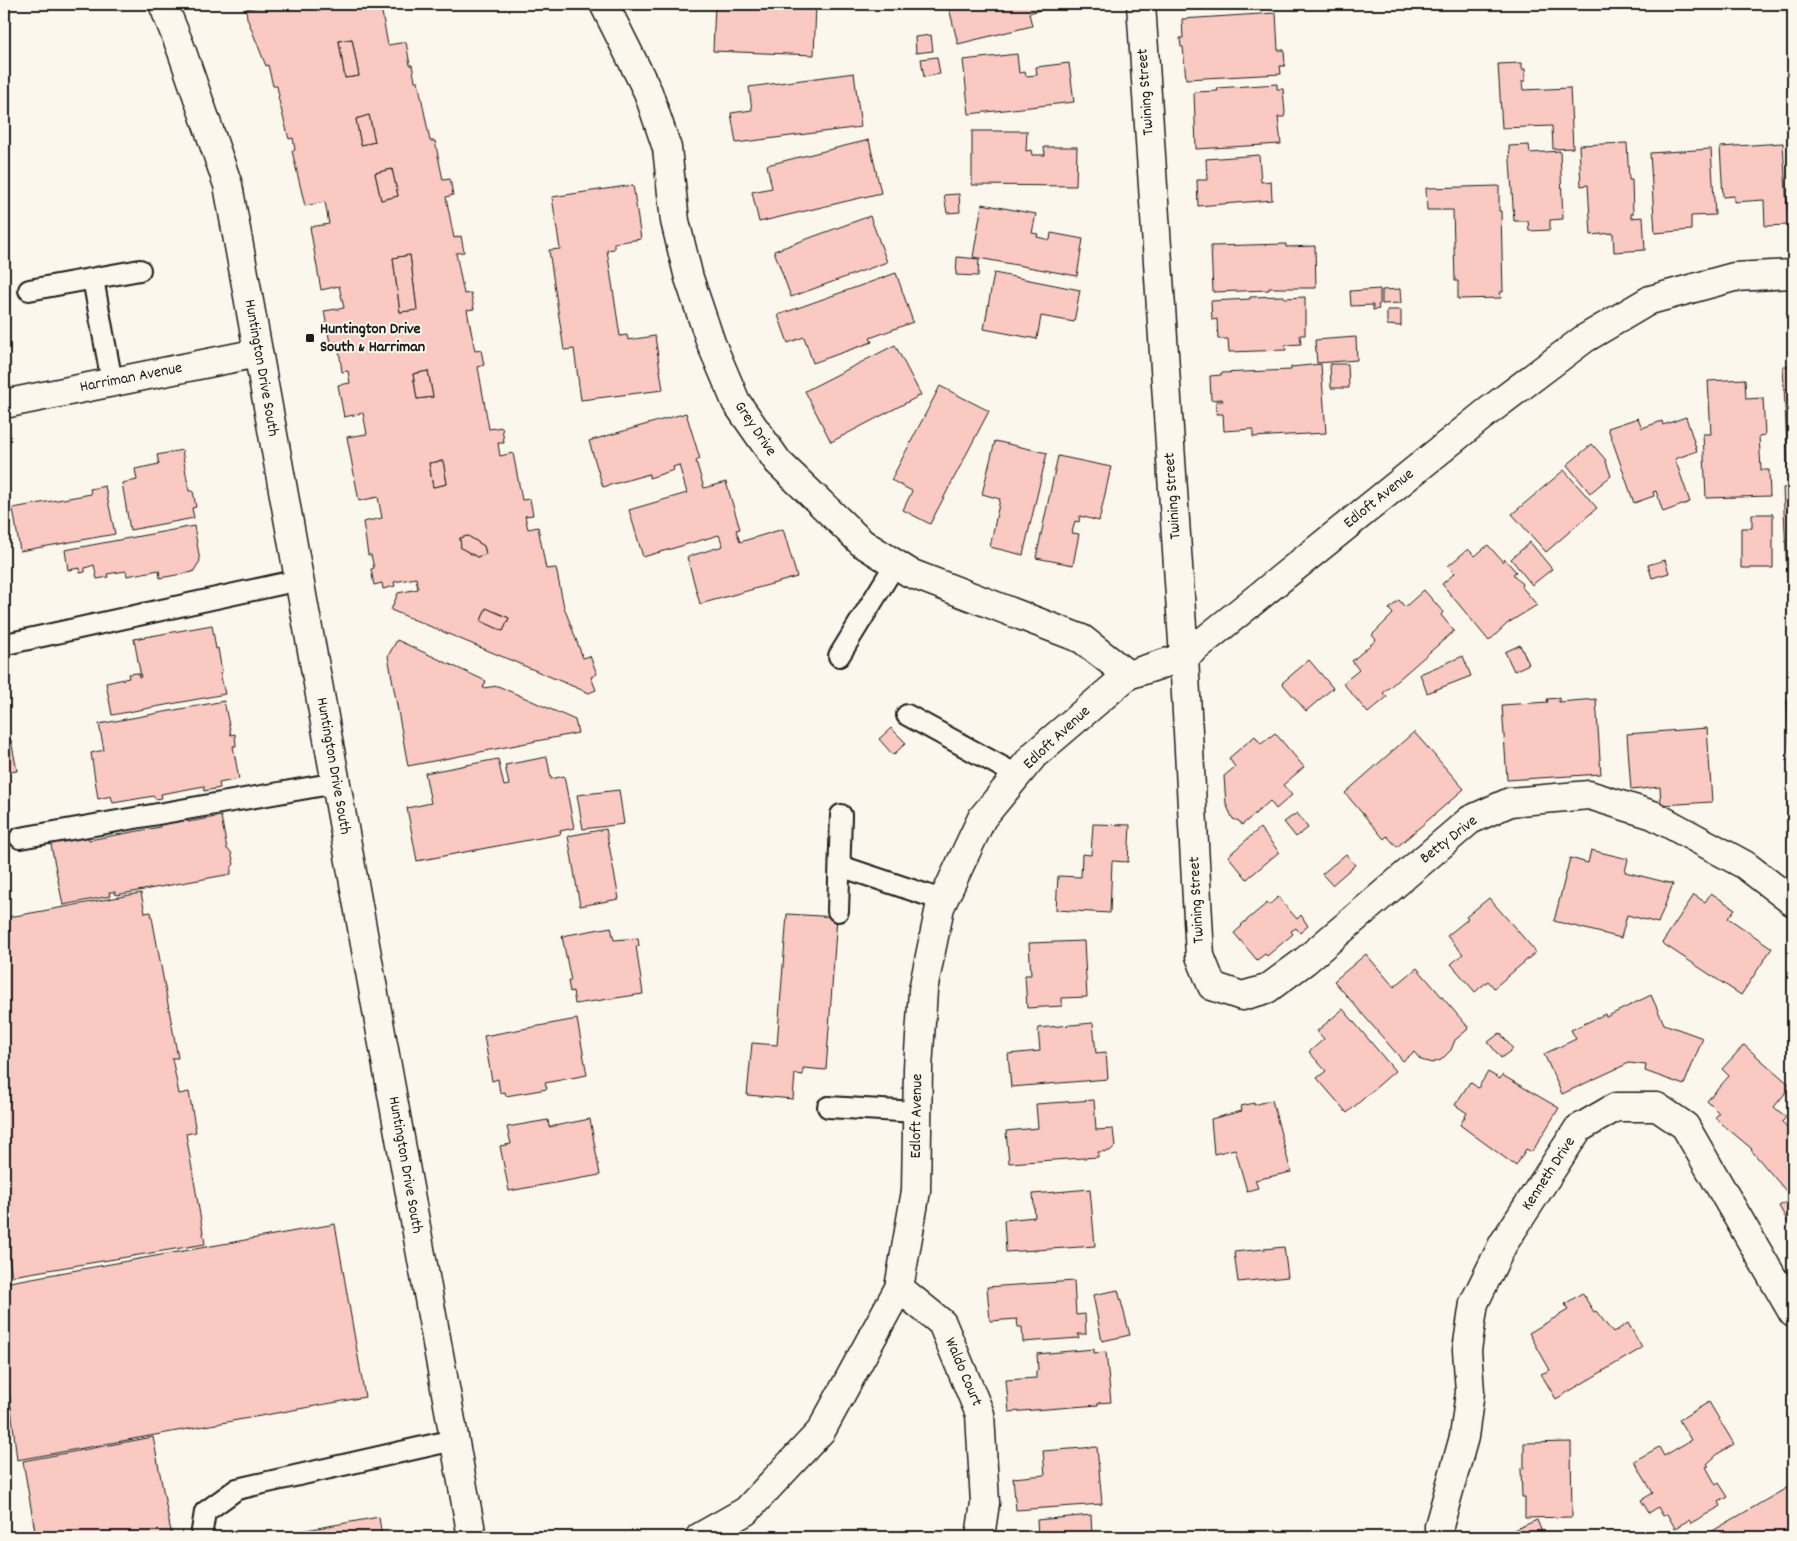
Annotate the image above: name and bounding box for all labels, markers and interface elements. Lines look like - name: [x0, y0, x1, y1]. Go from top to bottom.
- street label: Twining Street: [1131, 48, 1161, 136]
- street label: Huntington Drive South: [238, 298, 284, 438]
- place label: Huntington Drive South & Harriman: [320, 318, 425, 359]
- marker: Huntington Drive South & Harriman: [304, 332, 316, 344]
- street label: Harriman Avenue: [78, 357, 184, 399]
- street label: Grey Drive: [728, 397, 782, 461]
- street label: Twining Street: [1158, 452, 1188, 540]
- street label: Edloft Avenue: [1339, 463, 1419, 535]
- street label: Huntington Drive South: [310, 696, 356, 836]
- street label: Edloft Avenue: [1018, 701, 1096, 775]
- street label: Betty Drive: [1415, 810, 1483, 870]
- street label: Twining Street: [1183, 856, 1211, 944]
- street label: Edloft Avenue: [905, 1073, 929, 1159]
- street label: Huntington Drive South: [382, 1095, 428, 1235]
- street label: Kenneth Drive: [1516, 1133, 1582, 1215]
- street label: Waldo Court: [938, 1334, 988, 1410]

